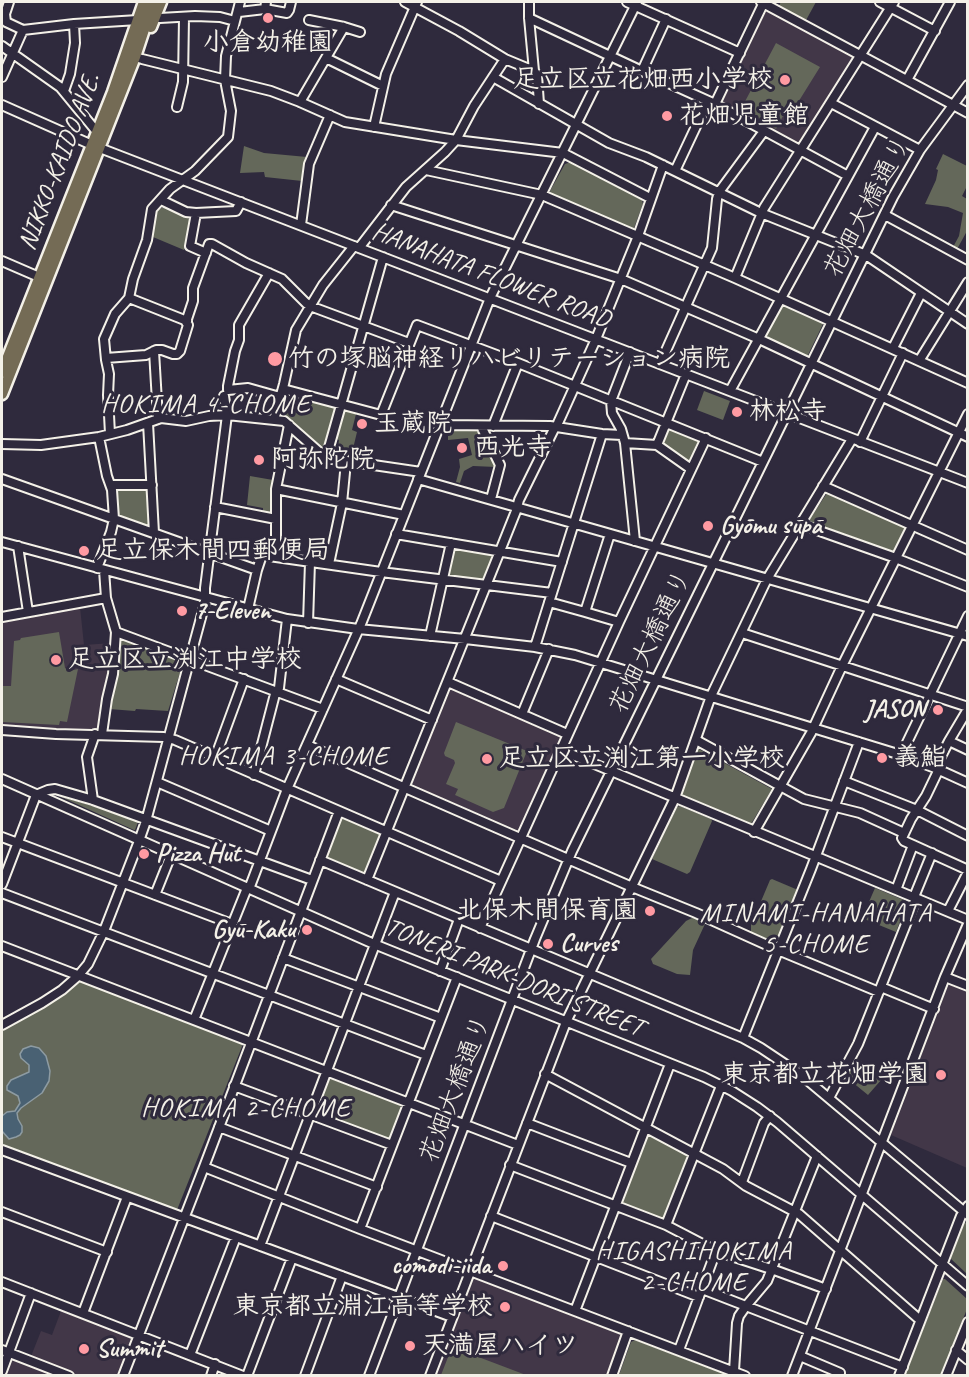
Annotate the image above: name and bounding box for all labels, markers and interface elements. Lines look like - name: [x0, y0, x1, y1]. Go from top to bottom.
- marker: 小倉幼稚園: [261, 11, 275, 25]
- place label: 小倉幼稚園: [203, 27, 333, 59]
- place label: 足立区立花畑西小学校: [513, 64, 773, 96]
- street label: NIKKO-KAIDO AVE.: [12, 69, 108, 255]
- marker: 足立区立花畑西小学校: [778, 73, 792, 87]
- place label: 花畑児童館: [679, 100, 809, 132]
- marker: 花畑児童館: [660, 109, 674, 123]
- street label: 花畑大橋通り: [818, 131, 918, 283]
- street label: HANAHATA FLOWER ROAD: [367, 216, 615, 336]
- place label: 竹の塚脳神経リハビリテーション病院: [288, 343, 730, 375]
- marker: 竹の塚脳神経リハビリテーション病院: [266, 350, 284, 368]
- district label: HOKIMA 4-CHOME: [102, 389, 310, 421]
- place label: 林松寺: [749, 396, 827, 428]
- marker: 林松寺: [730, 405, 744, 419]
- place label: 玉蔵院: [374, 408, 452, 440]
- marker: 玉蔵院: [355, 417, 369, 431]
- place label: 西光寺: [474, 432, 552, 464]
- marker: 西光寺: [455, 441, 469, 455]
- place label: 阿弥陀院: [271, 444, 375, 476]
- marker: 阿弥陀院: [252, 453, 266, 467]
- place label: Gyōmu sūpā: [720, 510, 822, 542]
- marker: Gyōmu sūpā: [701, 519, 715, 533]
- place label: 足立保木間四郵便局: [96, 535, 330, 567]
- marker: 足立保木間四郵便局: [77, 544, 91, 558]
- street label: 花畑大橋通り: [603, 565, 699, 719]
- place label: 7-Eleven: [194, 595, 270, 627]
- marker: 7-Eleven: [175, 604, 189, 618]
- place label: 足立区立渕江中学校: [68, 644, 302, 676]
- marker: 足立区立渕江中学校: [49, 653, 63, 667]
- place label: JASON: [864, 694, 926, 726]
- marker: JASON: [931, 703, 945, 717]
- district label: HOKIMA 3-CHOME: [180, 741, 388, 773]
- place label: 義鮨: [894, 742, 946, 774]
- place label: 足立区立渕江第一小学校: [499, 743, 785, 775]
- marker: 義鮨: [875, 751, 889, 765]
- marker: 足立区立渕江第一小学校: [480, 752, 494, 766]
- place label: Pizza Hut: [156, 838, 240, 870]
- marker: Pizza Hut: [137, 847, 151, 861]
- place label: 北保木間保育園: [456, 895, 638, 927]
- district label: MINAMI-HANAHATA 5-CHOME: [701, 898, 931, 961]
- marker: 北保木間保育園: [643, 904, 657, 918]
- street label: TONERI PARK-DORI STREET: [380, 912, 648, 1044]
- place label: Gyū-Kaku: [212, 914, 295, 946]
- marker: Gyū-Kaku: [300, 923, 314, 937]
- place label: Curves: [560, 928, 618, 960]
- marker: Curves: [541, 937, 555, 951]
- street label: 花畑大橋通り: [413, 1011, 499, 1167]
- place label: 東京都立花畑学園: [721, 1059, 929, 1091]
- marker: 東京都立花畑学園: [934, 1068, 948, 1082]
- district label: HOKIMA 2-CHOME: [142, 1093, 350, 1125]
- district label: HIGASHIHOKIMA 2-CHOME: [596, 1236, 792, 1299]
- place label: comodi-iida: [391, 1250, 491, 1282]
- marker: comodi-iida: [496, 1259, 510, 1273]
- place label: 東京都立淵江高等学校: [233, 1291, 493, 1323]
- marker: 東京都立淵江高等学校: [498, 1300, 512, 1314]
- place label: 天満屋ハイツ: [422, 1330, 578, 1362]
- place label: Summit: [96, 1333, 162, 1365]
- marker: 天満屋ハイツ: [403, 1339, 417, 1353]
- marker: Summit: [77, 1342, 91, 1356]

